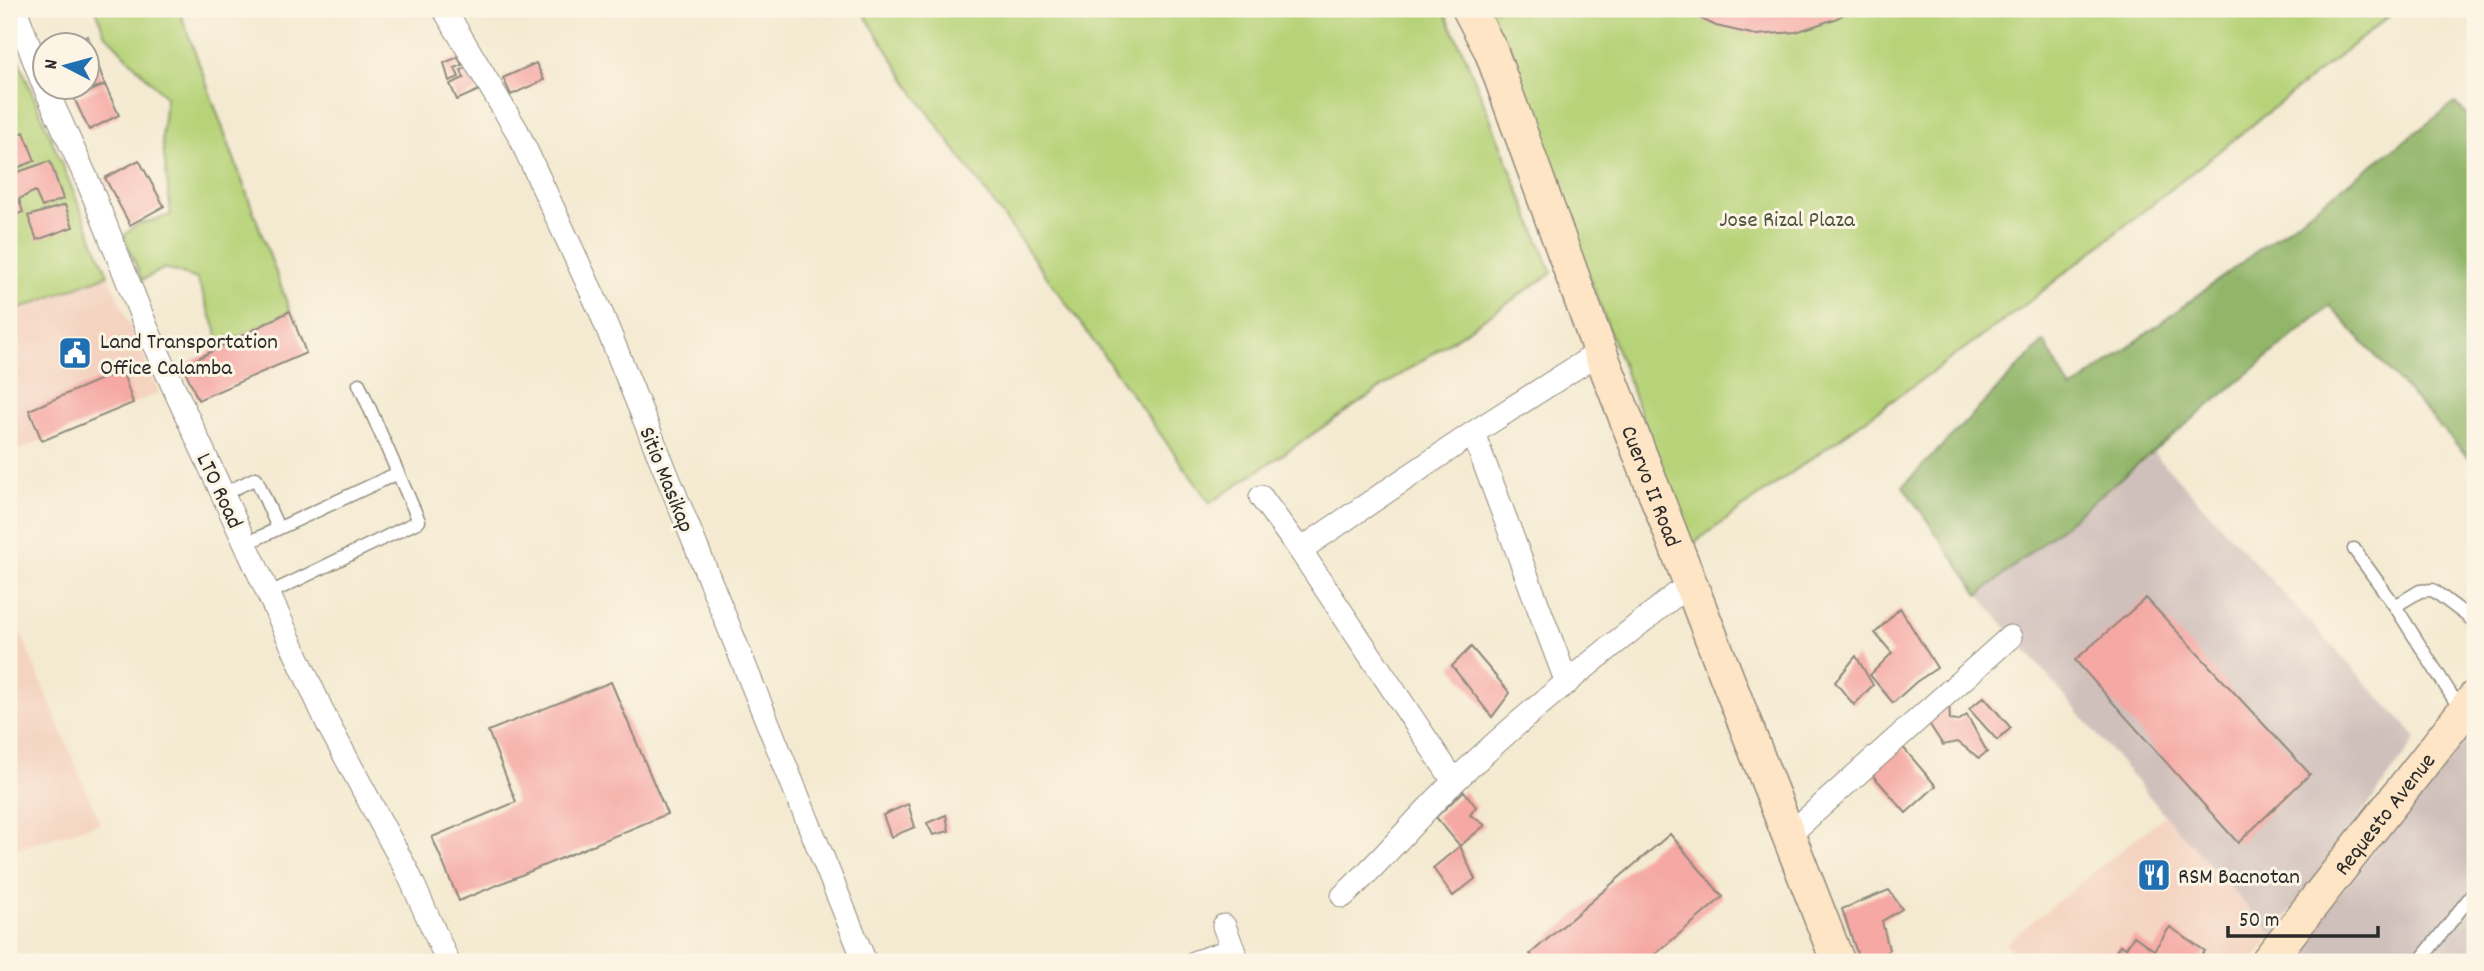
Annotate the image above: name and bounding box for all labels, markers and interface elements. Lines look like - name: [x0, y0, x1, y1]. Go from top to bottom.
- north arrow: [32, 32, 102, 102]
- text: N: [39, 59, 66, 71]
- park label: Jose Rizal Plaza: [1719, 205, 1856, 238]
- place label: Land Transportation Office Calamba: [100, 327, 278, 386]
- public building icon: Land Transportation Office Calamba: [56, 334, 94, 372]
- street label: Cuervo II Road: [1610, 421, 1687, 552]
- street label: Sitio Masikap: [629, 422, 701, 538]
- street label: LTO Road: [186, 448, 250, 535]
- street label: Requesto Avenue: [2328, 747, 2445, 884]
- restaurant icon: RSM Bacnotan: [2135, 856, 2173, 894]
- place label: RSM Bacnotan: [2178, 862, 2300, 895]
- scale bar: [2228, 894, 2379, 938]
- text: 50 m: [2239, 907, 2279, 937]

